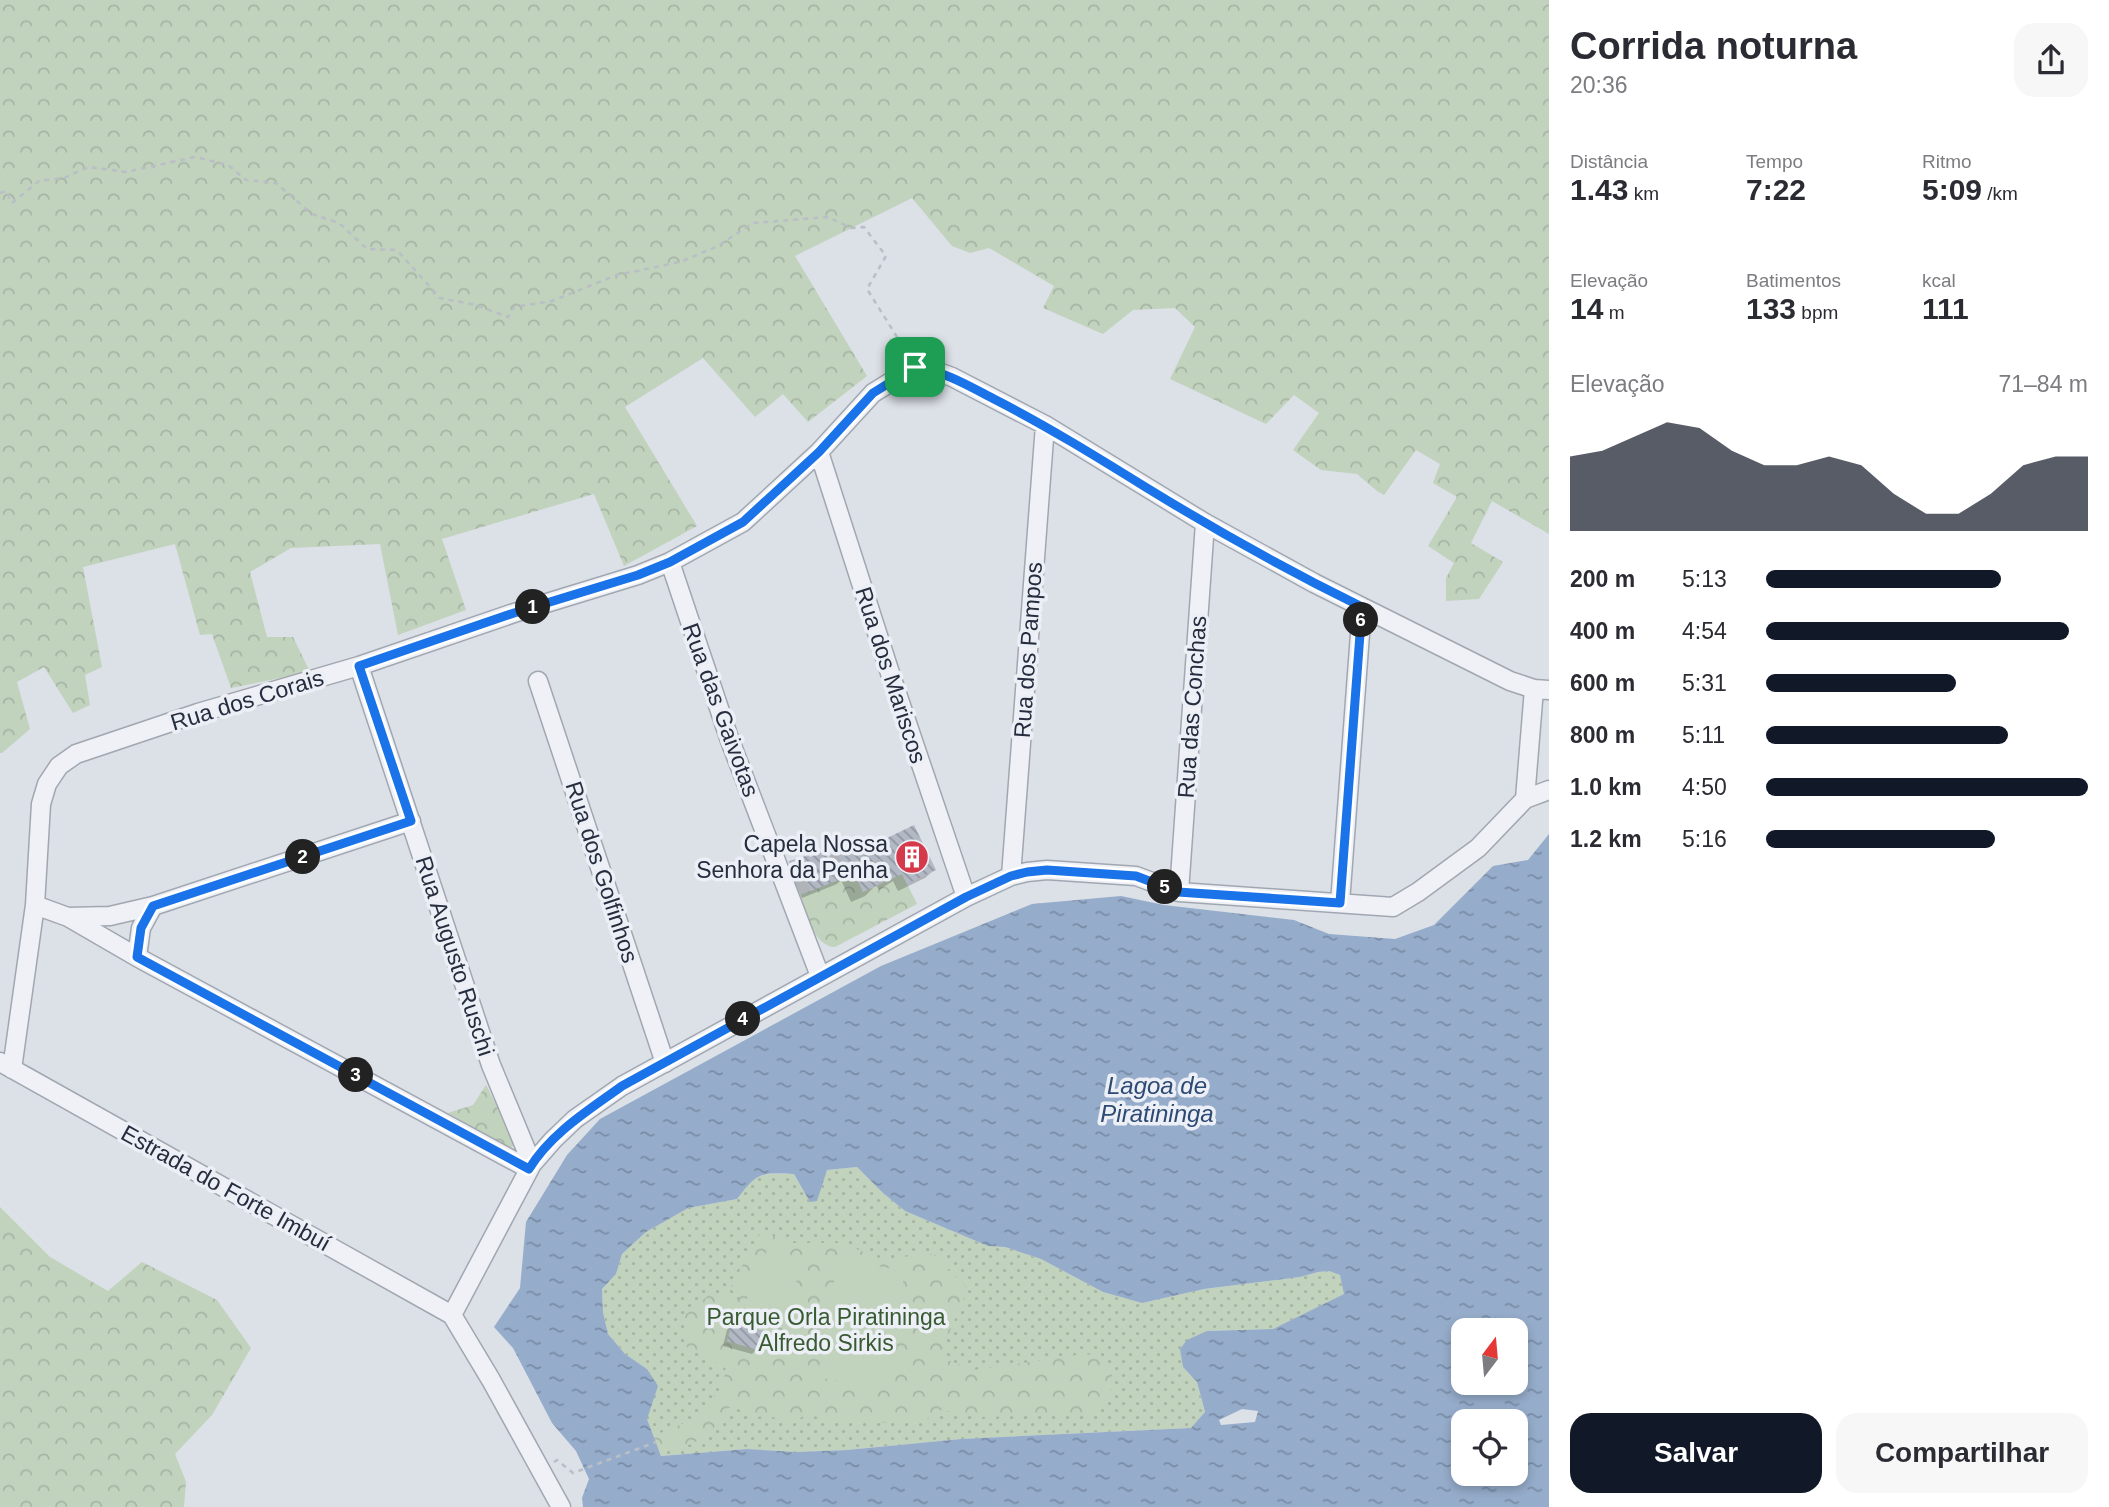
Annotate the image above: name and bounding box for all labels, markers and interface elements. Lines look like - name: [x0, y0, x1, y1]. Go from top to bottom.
- button: share: [2014, 23, 2088, 97]
- text: Corrida noturna: [1570, 25, 1857, 67]
- text: 20:36: [1570, 72, 1628, 98]
- text: Distância: [1570, 151, 1648, 172]
- text: Tempo: [1746, 151, 1803, 172]
- text: Ritmo: [1922, 151, 1972, 172]
- text: 1.43: [1570, 173, 1628, 206]
- text: 7:22: [1746, 173, 1806, 206]
- text: 5:09: [1922, 173, 1982, 206]
- text: km: [1628, 183, 1659, 204]
- text: /km: [1982, 183, 2018, 204]
- text: Elevação: [1570, 270, 1648, 291]
- text: Batimentos: [1746, 270, 1841, 291]
- text: kcal: [1922, 270, 1956, 291]
- text: 14: [1570, 292, 1603, 325]
- text: 133: [1746, 292, 1796, 325]
- text: 111: [1922, 292, 1969, 325]
- text: m: [1603, 302, 1624, 323]
- text: bpm: [1796, 302, 1838, 323]
- pin: [885, 337, 945, 397]
- icon: arrive: [896, 348, 934, 386]
- text: Elevação: [1570, 371, 1665, 397]
- text: 71–84 m: [1998, 371, 2088, 397]
- street label: Rua dos Pampos: [1009, 561, 1047, 739]
- text: 200 m: [1570, 566, 1635, 592]
- text: 5:13: [1682, 566, 1727, 592]
- street label: Rua dos Mariscos: [850, 583, 932, 767]
- pin: 1: [516, 590, 550, 624]
- text: 1: [527, 596, 538, 617]
- pin: 6: [1344, 602, 1378, 638]
- text: 6: [1355, 609, 1366, 630]
- street label: Rua das Conchas: [1173, 615, 1211, 799]
- text: 400 m: [1570, 618, 1635, 644]
- text: 4:54: [1682, 618, 1727, 644]
- street label: Rua das Gaivotas: [678, 620, 764, 800]
- street label: Rua dos Corais: [167, 664, 327, 736]
- text: 600 m: [1570, 670, 1635, 696]
- text: 5:31: [1682, 670, 1727, 696]
- text: 800 m: [1570, 722, 1635, 748]
- text: 5:11: [1682, 722, 1725, 748]
- text: 1.0 km: [1570, 774, 1642, 800]
- text: 4:50: [1682, 774, 1727, 800]
- street label: Rua dos Golfinhos: [560, 778, 644, 966]
- text: 1.2 km: [1570, 826, 1642, 852]
- text: 5:16: [1682, 826, 1727, 852]
- place label: Capela Nossa Senhora da Penha: [696, 831, 888, 883]
- building icon: Capela Nossa Senhora da Penha: [893, 838, 931, 876]
- pin: 2: [286, 840, 320, 874]
- text: 2: [297, 846, 308, 867]
- street label: Rua Augusto Ruschi: [410, 853, 500, 1059]
- pin: 5: [1148, 870, 1182, 904]
- text: 5: [1159, 876, 1170, 897]
- pin: 4: [726, 1002, 760, 1036]
- text: 4: [737, 1008, 748, 1029]
- pin: 3: [338, 1058, 374, 1092]
- text: 3: [350, 1064, 361, 1085]
- water label: Lagoa de Piratininga: [1100, 1072, 1214, 1127]
- street label: Estrada do Forte Imbuí: [117, 1120, 336, 1257]
- park label: Parque Orla Piratininga Alfredo Sirkis: [706, 1304, 946, 1356]
- north arrow: [1451, 1318, 1528, 1395]
- map controls: [1451, 1318, 1528, 1486]
- button: locate: [1451, 1409, 1528, 1486]
- button: Salvar: [1570, 1413, 1822, 1493]
- button: Compartilhar: [1836, 1413, 2088, 1493]

